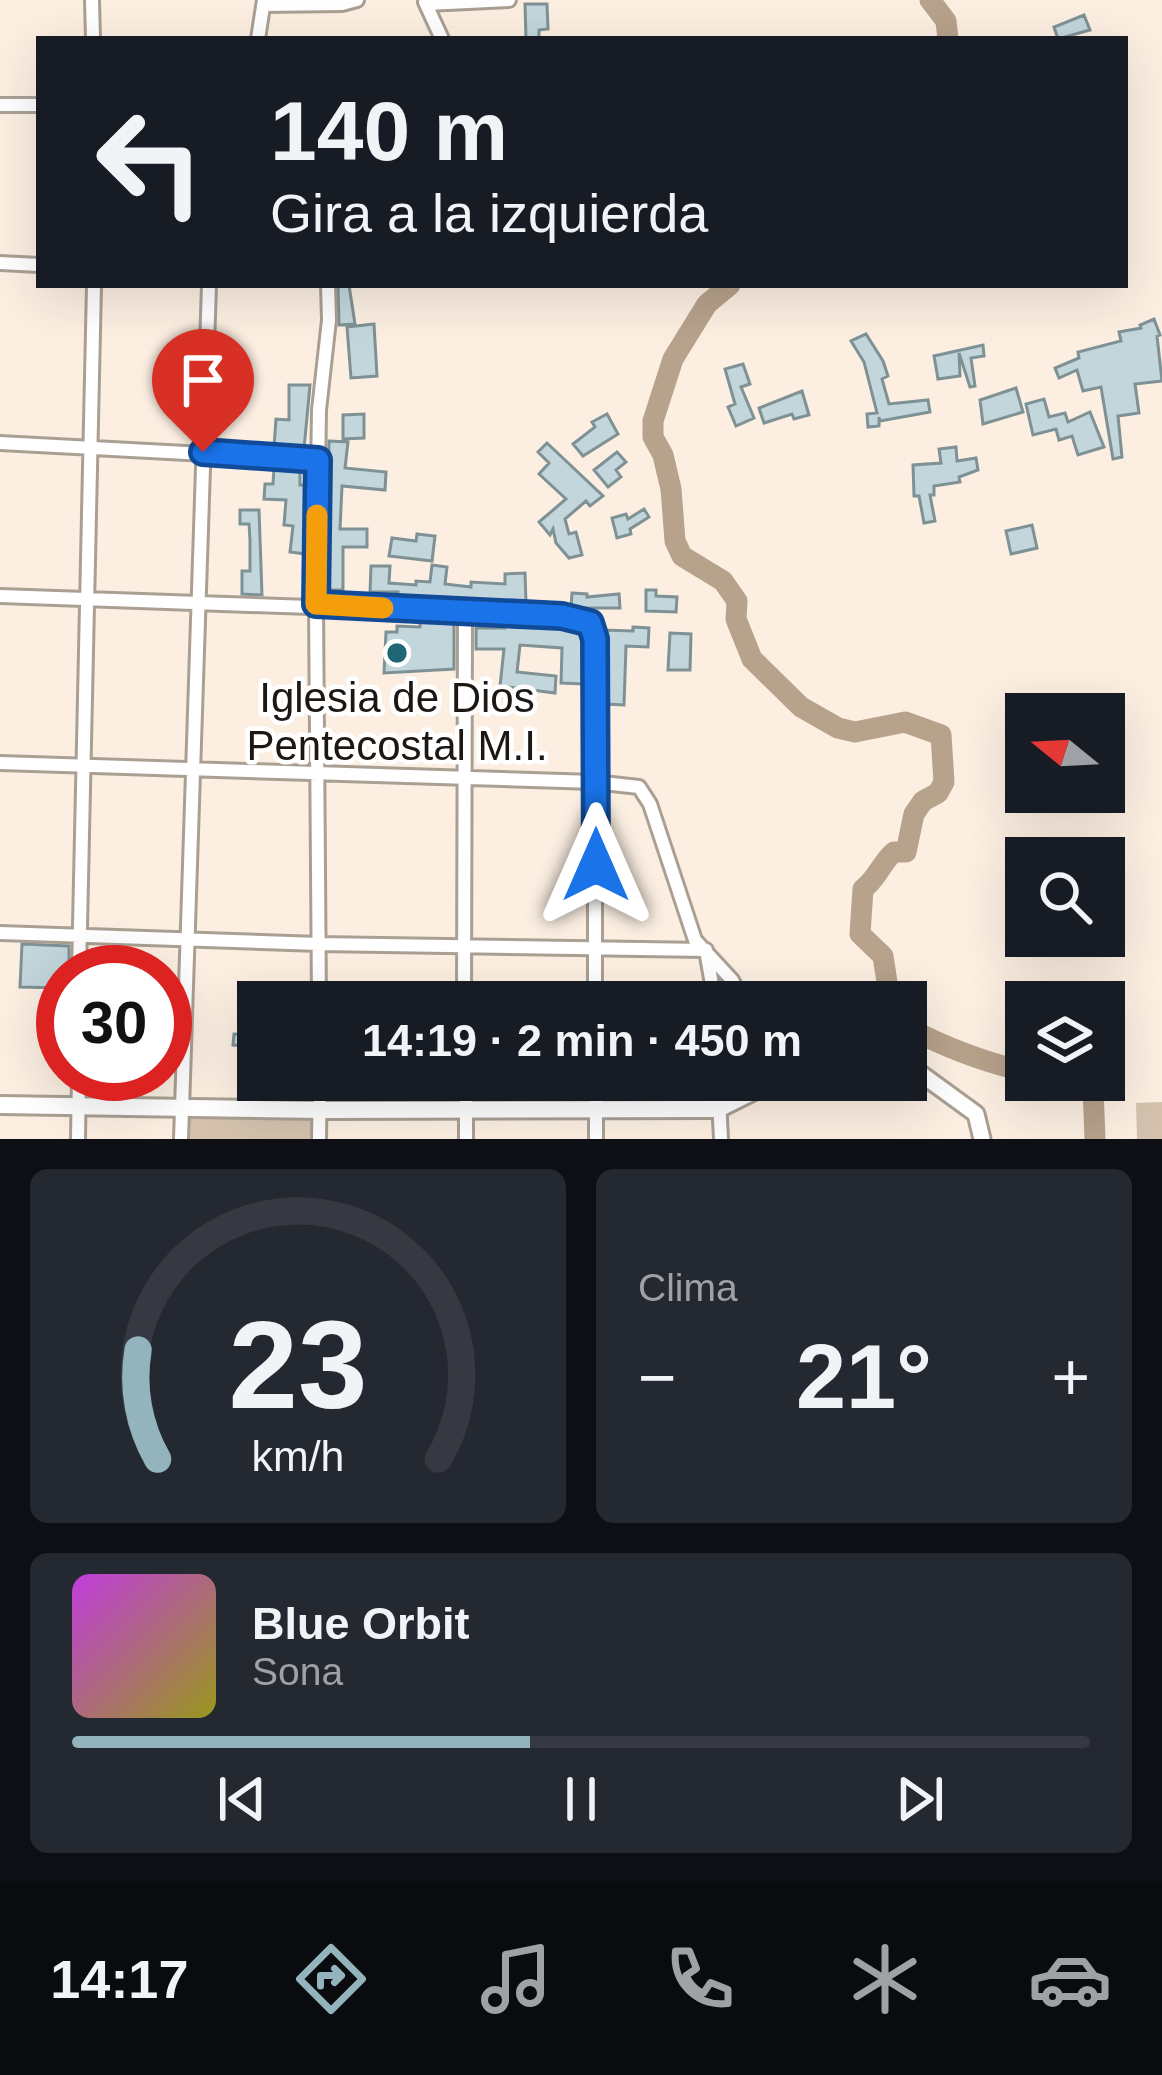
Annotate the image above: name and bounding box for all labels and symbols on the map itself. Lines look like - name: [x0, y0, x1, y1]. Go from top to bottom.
- pin: [152, 329, 254, 452]
- marker: Iglesia de Dios Pentecostal M.I.: [384, 640, 410, 666]
- place label: Iglesia de Dios Pentecostal M.I.: [246, 674, 548, 769]
- north arrow: [1005, 693, 1125, 813]
- position arrow: [533, 802, 659, 928]
- speed limit sign: 30: [36, 945, 192, 1101]

